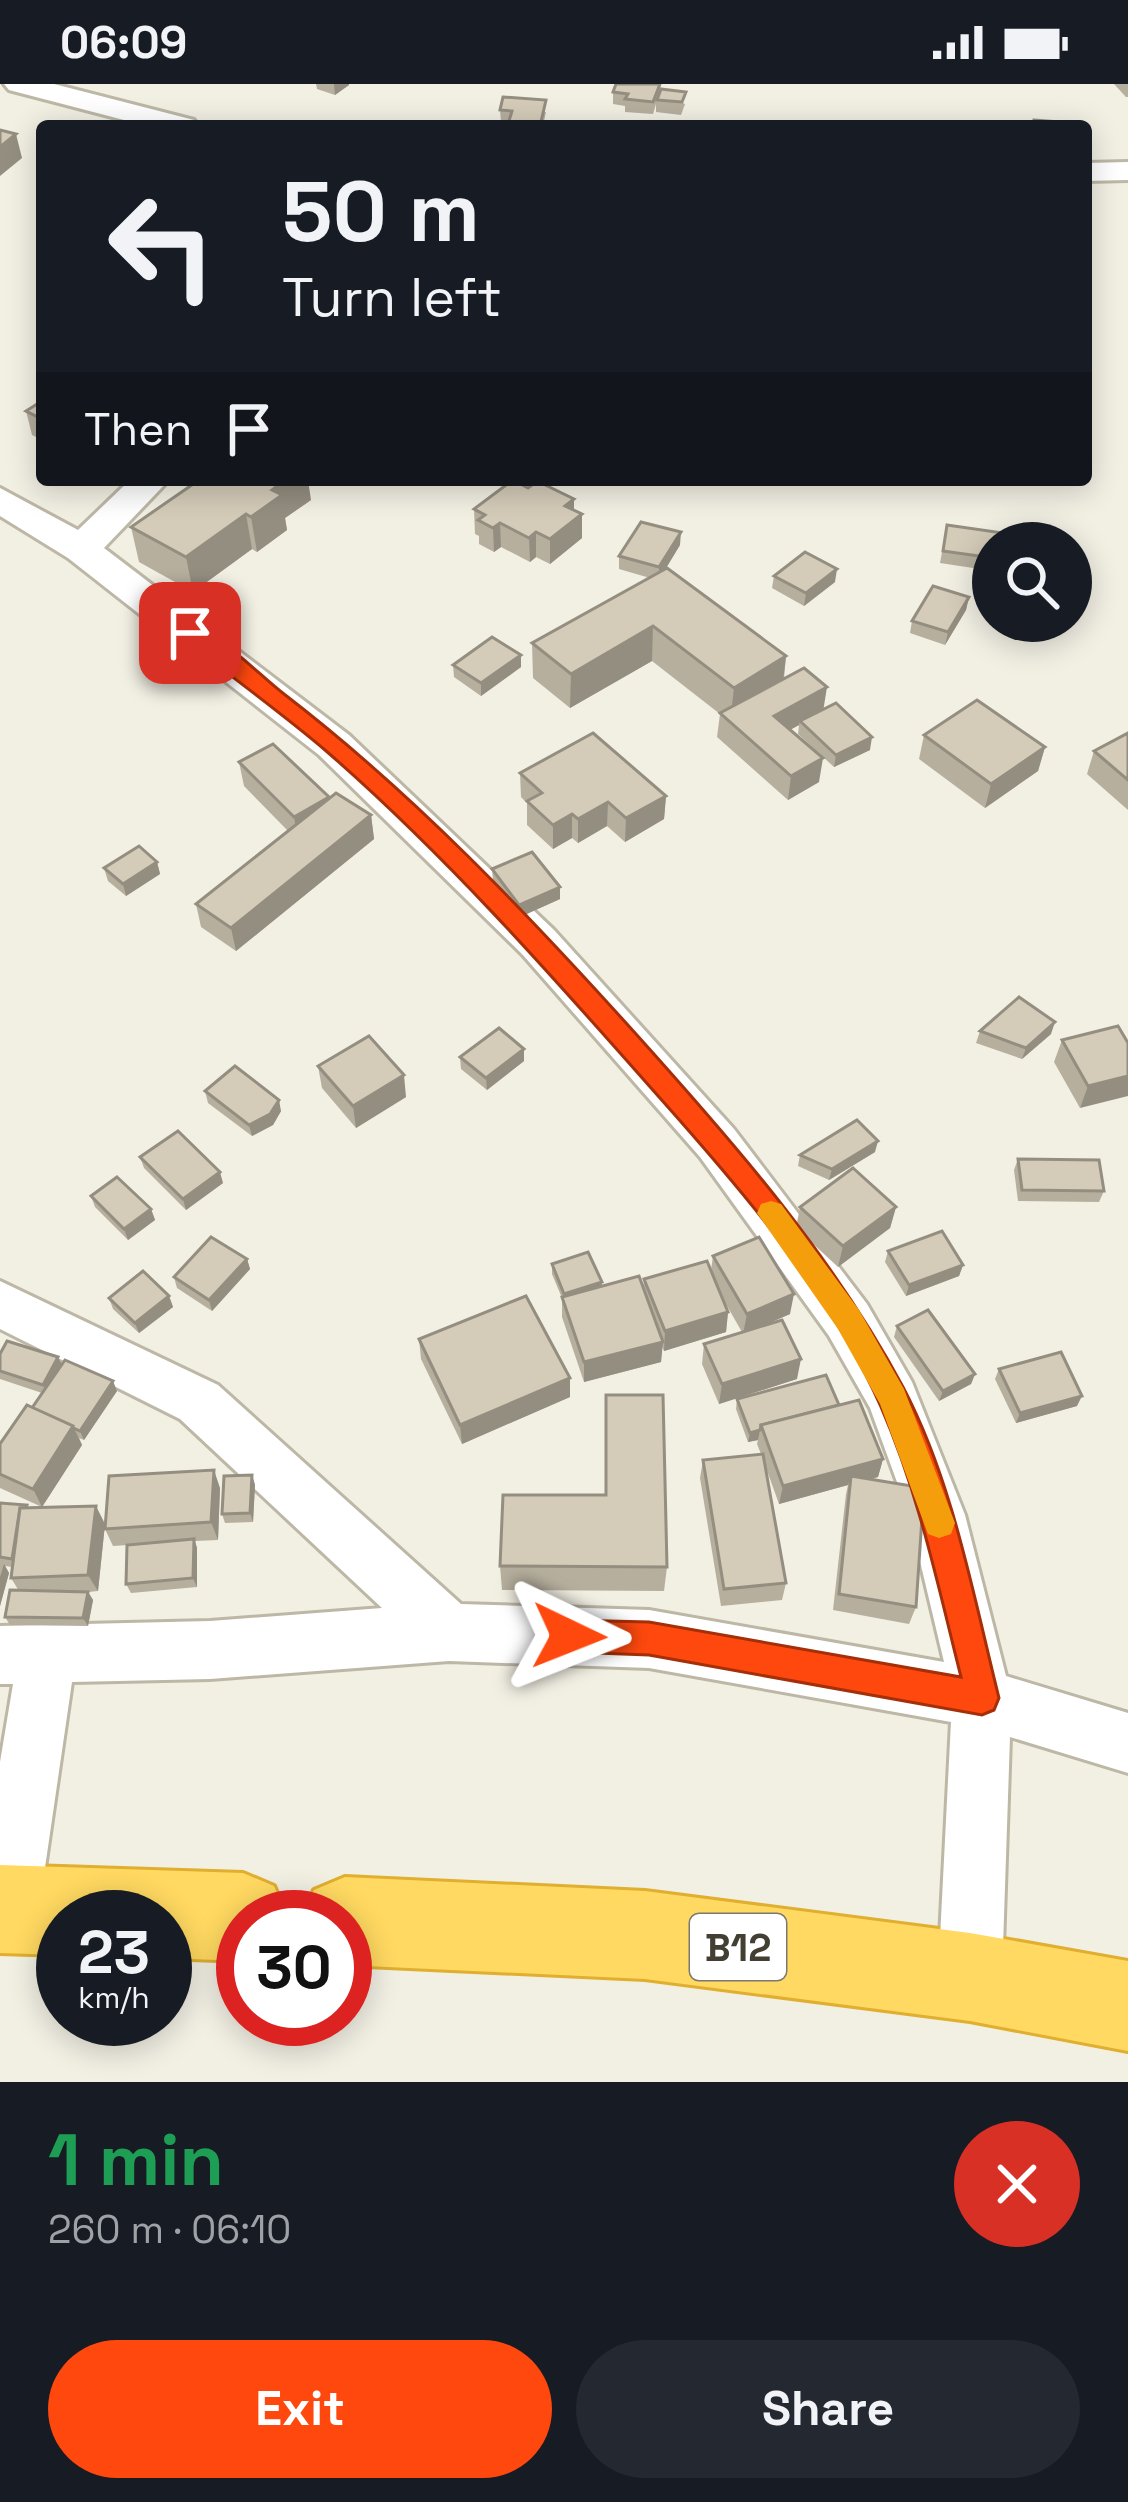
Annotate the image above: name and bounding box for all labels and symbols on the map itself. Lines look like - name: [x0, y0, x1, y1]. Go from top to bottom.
- pin: [139, 582, 241, 684]
- position arrow: [506, 1573, 632, 1699]
- speed limit sign: 30: [216, 1890, 372, 2046]
- road number: B12: [690, 1914, 786, 1980]

